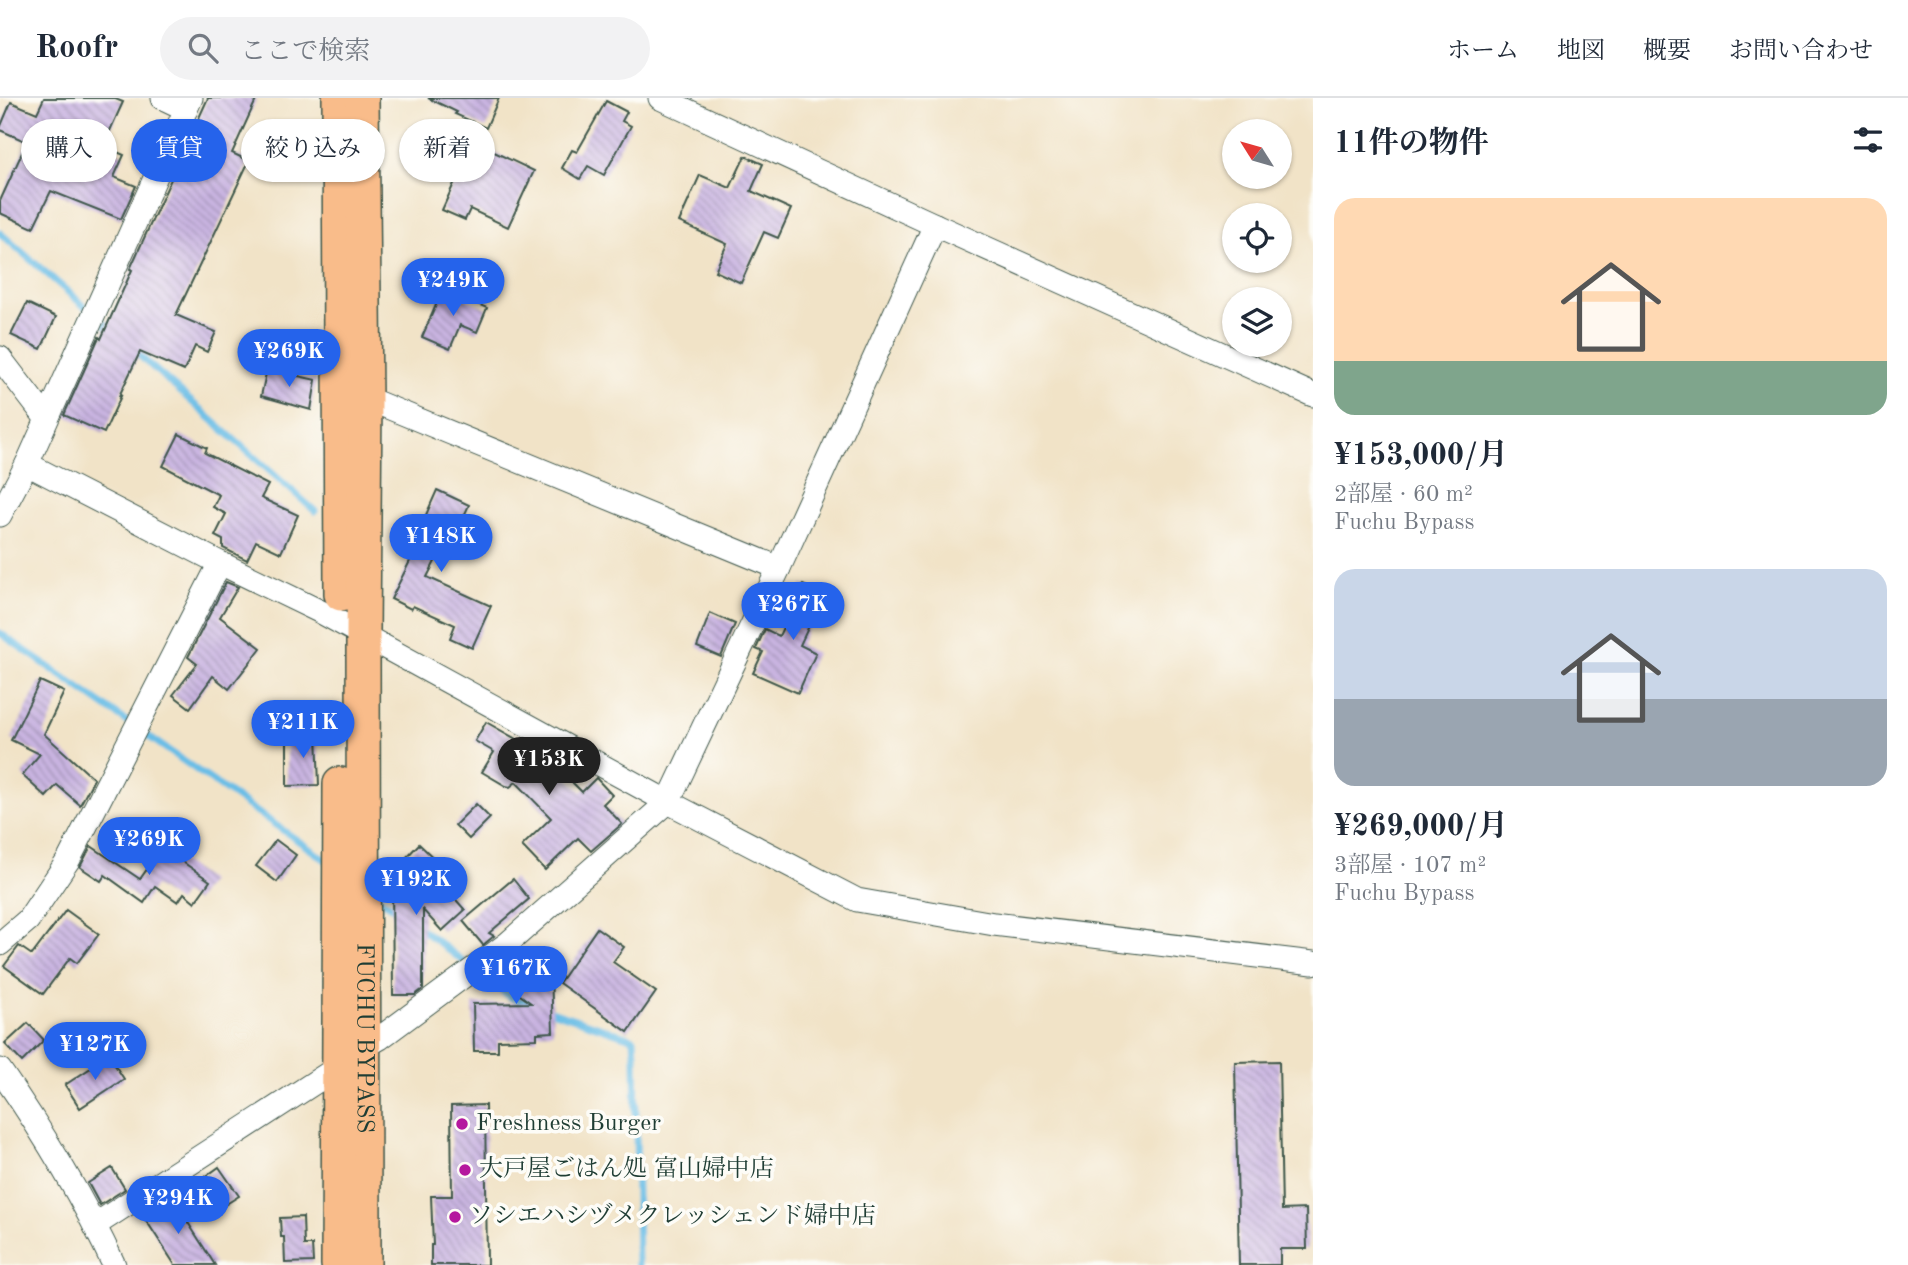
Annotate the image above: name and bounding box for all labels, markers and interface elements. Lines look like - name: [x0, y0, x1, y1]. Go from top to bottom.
- search box: [160, 17, 650, 80]
- icon: search: [184, 29, 222, 67]
- text: Roofr: [35, 32, 118, 65]
- text: ここで検索: [240, 39, 370, 65]
- text: ホーム: [1447, 40, 1519, 64]
- text: 地図: [1557, 40, 1605, 64]
- text: 概要: [1643, 40, 1691, 64]
- text: お問い合わせ: [1729, 40, 1873, 64]
- chip: 購入: [21, 119, 117, 182]
- chip: 賃貸: [131, 119, 227, 182]
- chip: 絞り込み: [241, 119, 385, 182]
- chip: 新着: [399, 119, 495, 182]
- north arrow: [1222, 119, 1292, 189]
- map controls: [1222, 119, 1292, 357]
- icon: filters: [1849, 121, 1887, 159]
- text: 11件の物件: [1334, 129, 1489, 159]
- button: locate: [1222, 203, 1292, 273]
- icon: home: [1548, 244, 1674, 370]
- pin: ¥249K: [404, 258, 502, 318]
- text: ¥249K: [417, 269, 489, 292]
- button: layers: [1222, 287, 1292, 357]
- pin: ¥269K: [240, 330, 338, 389]
- text: ¥269K: [253, 340, 325, 363]
- text: ¥153,000/月: [1334, 441, 1508, 471]
- text: 2部屋 · 60 m²: [1334, 483, 1473, 506]
- text: Fuchu Bypass: [1334, 511, 1474, 534]
- pin: ¥148K: [392, 514, 490, 574]
- text: ¥148K: [405, 525, 477, 548]
- pin: ¥267K: [744, 582, 842, 642]
- text: ¥267K: [757, 593, 829, 616]
- icon: home: [1548, 615, 1674, 741]
- pin: ¥211K: [254, 700, 352, 760]
- text: ¥211K: [267, 711, 339, 734]
- pin: ¥153K: [500, 738, 598, 797]
- text: ¥153K: [513, 748, 585, 771]
- text: ¥269,000/月: [1334, 812, 1508, 842]
- pin: ¥269K: [100, 818, 198, 877]
- text: ¥269K: [113, 828, 185, 851]
- text: 3部屋 · 107 m²: [1334, 854, 1486, 877]
- pin: ¥192K: [367, 858, 465, 917]
- text: ¥192K: [380, 868, 452, 891]
- text: Fuchu Bypass: [1334, 882, 1474, 905]
- street label: FUCHU BYPASS: [351, 943, 376, 1133]
- pin: ¥167K: [467, 946, 565, 1006]
- text: ¥167K: [480, 957, 552, 980]
- pin: ¥127K: [46, 1023, 144, 1082]
- text: ¥127K: [59, 1033, 131, 1056]
- place label: Freshness Burger: [476, 1112, 661, 1136]
- marker: Freshness Burger: [454, 1116, 470, 1132]
- place label: 大戸屋ごはん処 富山婦中店: [479, 1155, 774, 1182]
- marker: 大戸屋ごはん処 富山婦中店: [457, 1162, 473, 1178]
- pin: ¥294K: [129, 1176, 227, 1236]
- text: ¥294K: [142, 1187, 214, 1210]
- place label: ソシエハシヅメクレッシェンド婦中店: [469, 1202, 876, 1229]
- marker: ソシエハシヅメクレッシェンド婦中店: [447, 1209, 463, 1225]

